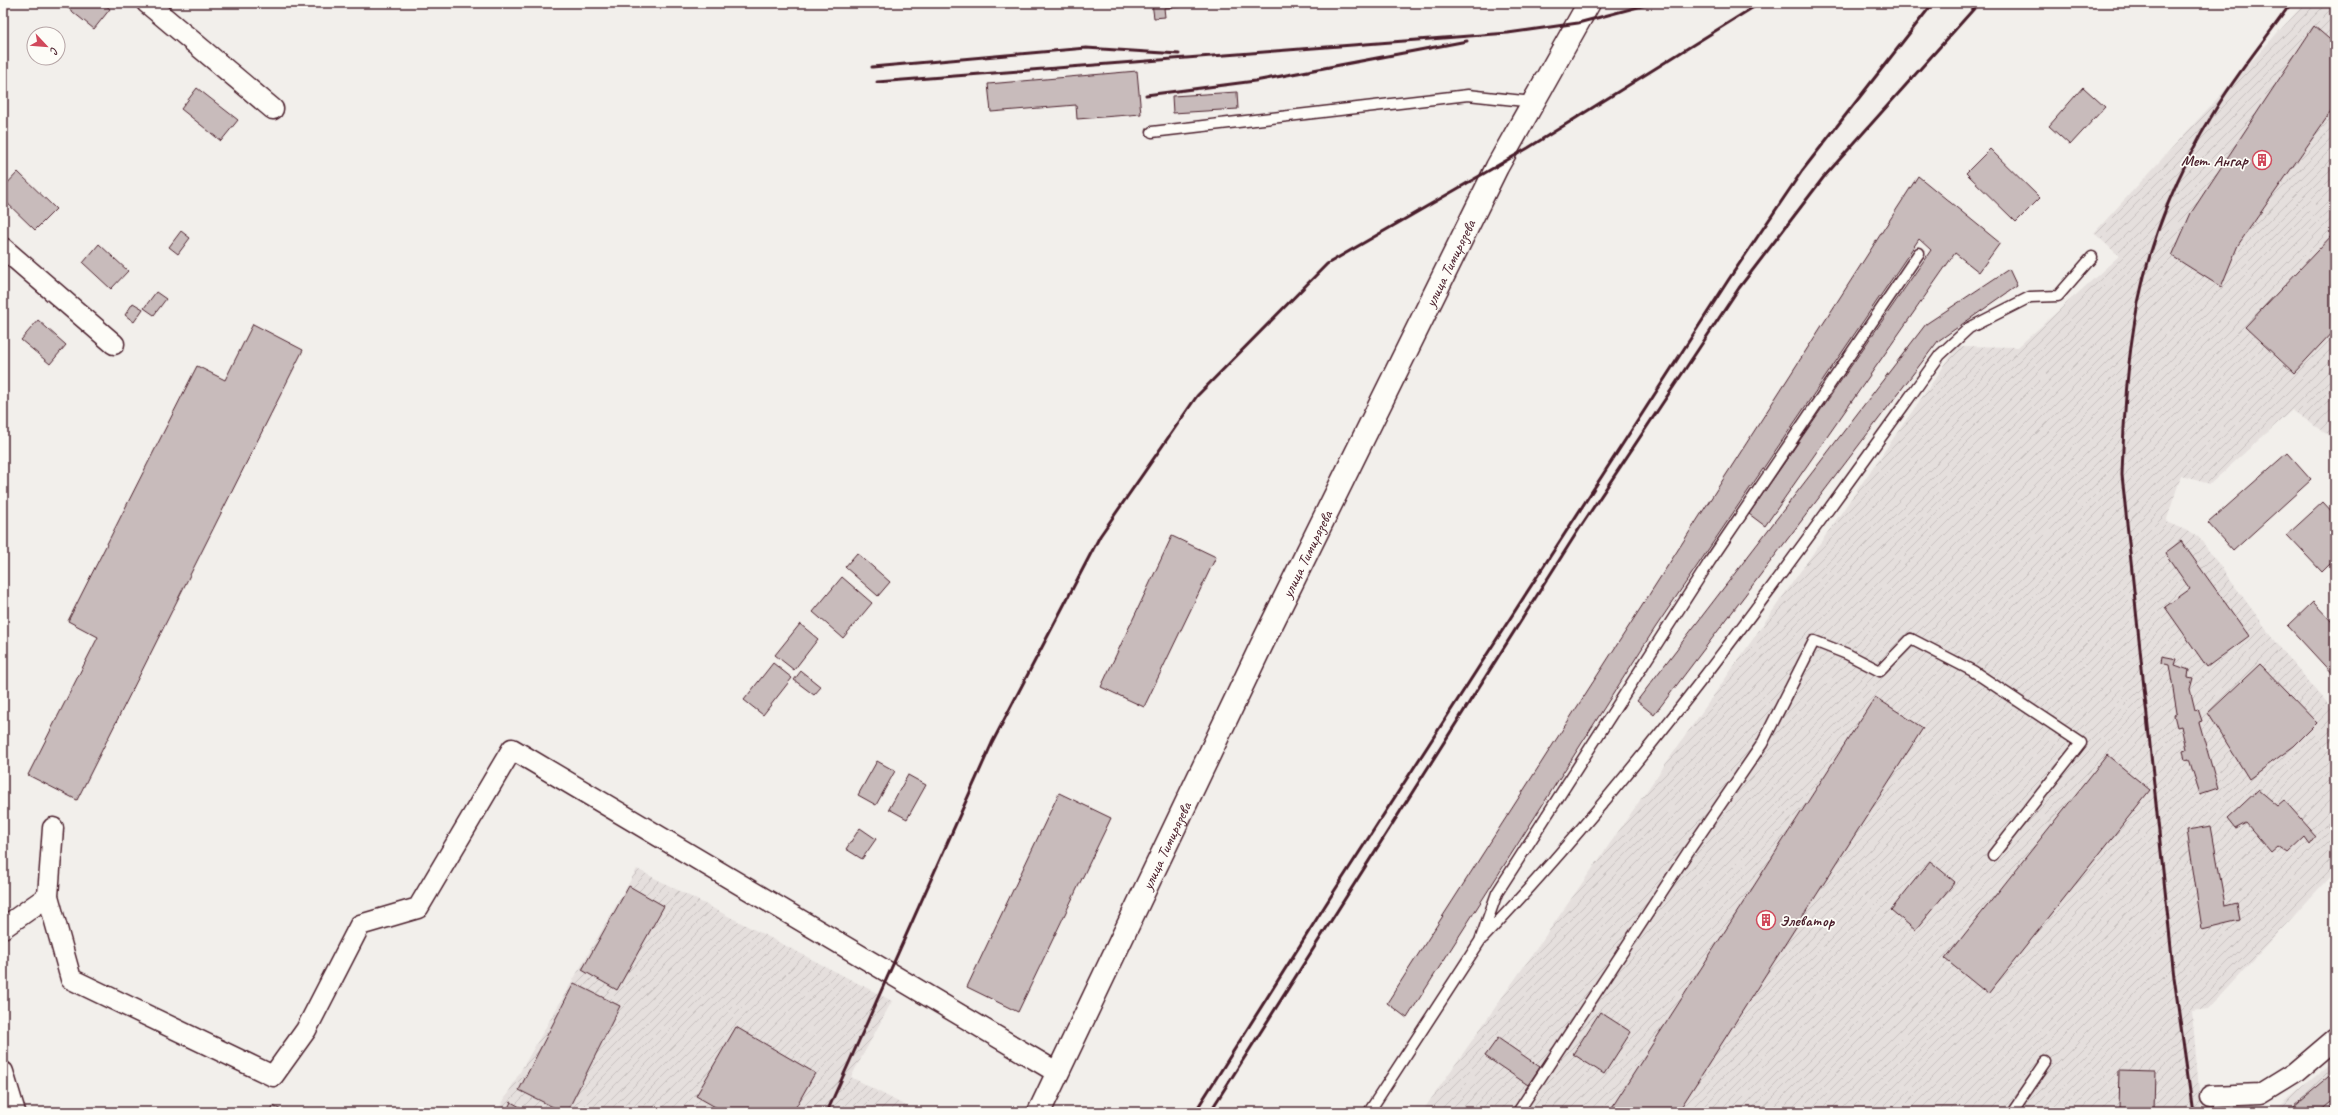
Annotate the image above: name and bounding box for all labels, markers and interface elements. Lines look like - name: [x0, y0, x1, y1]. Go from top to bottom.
- north arrow: [26, 26, 66, 66]
- text: С: [47, 45, 62, 57]
- building icon: Мет. Ангар: [2251, 149, 2273, 171]
- place label: Мет. Ангар: [2181, 151, 2249, 171]
- street label: улица Тимирязева: [1420, 215, 1481, 311]
- street label: улица Тимирязева: [1277, 506, 1338, 602]
- street label: улица Тимирязева: [1137, 798, 1197, 894]
- building icon: Элеватор: [1755, 909, 1777, 931]
- place label: Элеватор: [1780, 911, 1835, 931]

